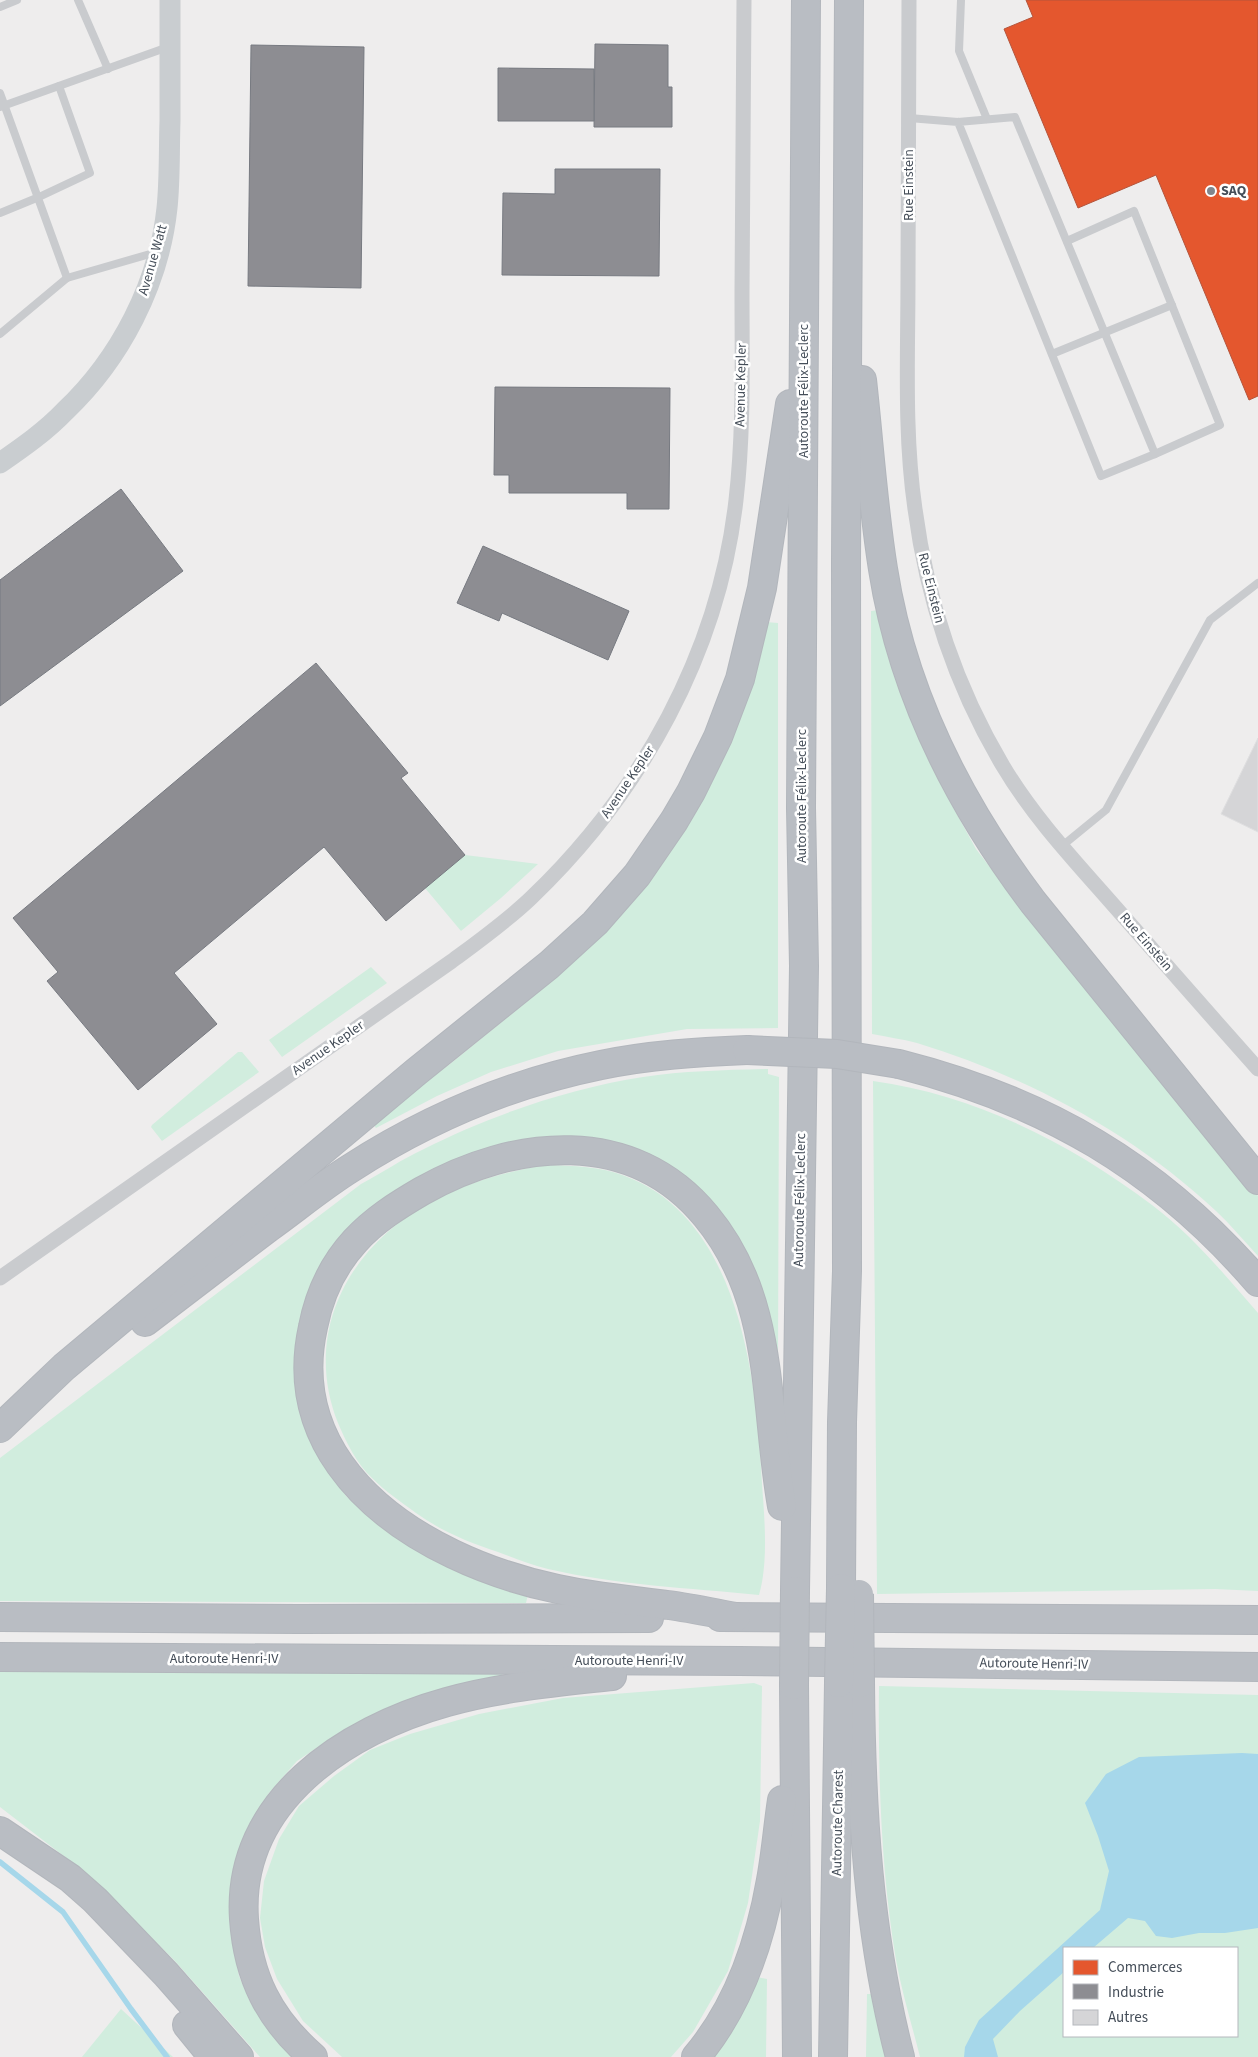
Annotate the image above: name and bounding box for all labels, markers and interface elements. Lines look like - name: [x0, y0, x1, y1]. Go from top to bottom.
- street label: Rue Einstein: [899, 149, 919, 221]
- place label: SAQ: [1221, 181, 1247, 201]
- marker: SAQ: [1205, 185, 1217, 197]
- street label: Avenue Watt: [133, 222, 173, 298]
- street label: Autoroute Félix-Leclerc: [794, 323, 814, 458]
- street label: Avenue Kepler: [730, 343, 752, 427]
- street label: Rue Einstein: [913, 551, 949, 625]
- street label: Autoroute Félix-Leclerc: [792, 728, 812, 863]
- street label: Avenue Kepler: [596, 741, 660, 822]
- street label: Rue Einstein: [1115, 908, 1177, 976]
- street label: Avenue Kepler: [288, 1016, 368, 1080]
- street label: Autoroute Félix-Leclerc: [789, 1132, 811, 1267]
- street label: Autoroute Henri-IV: [170, 1649, 279, 1669]
- street label: Autoroute Henri-IV: [575, 1651, 684, 1671]
- street label: Autoroute Henri-IV: [979, 1653, 1089, 1675]
- street label: Autoroute Charest: [827, 1770, 849, 1876]
- legend: [1063, 1947, 1238, 2037]
- text: Commerces: [1108, 1957, 1182, 1978]
- text: Industrie: [1108, 1982, 1164, 2003]
- text: Autres: [1108, 2007, 1148, 2028]

